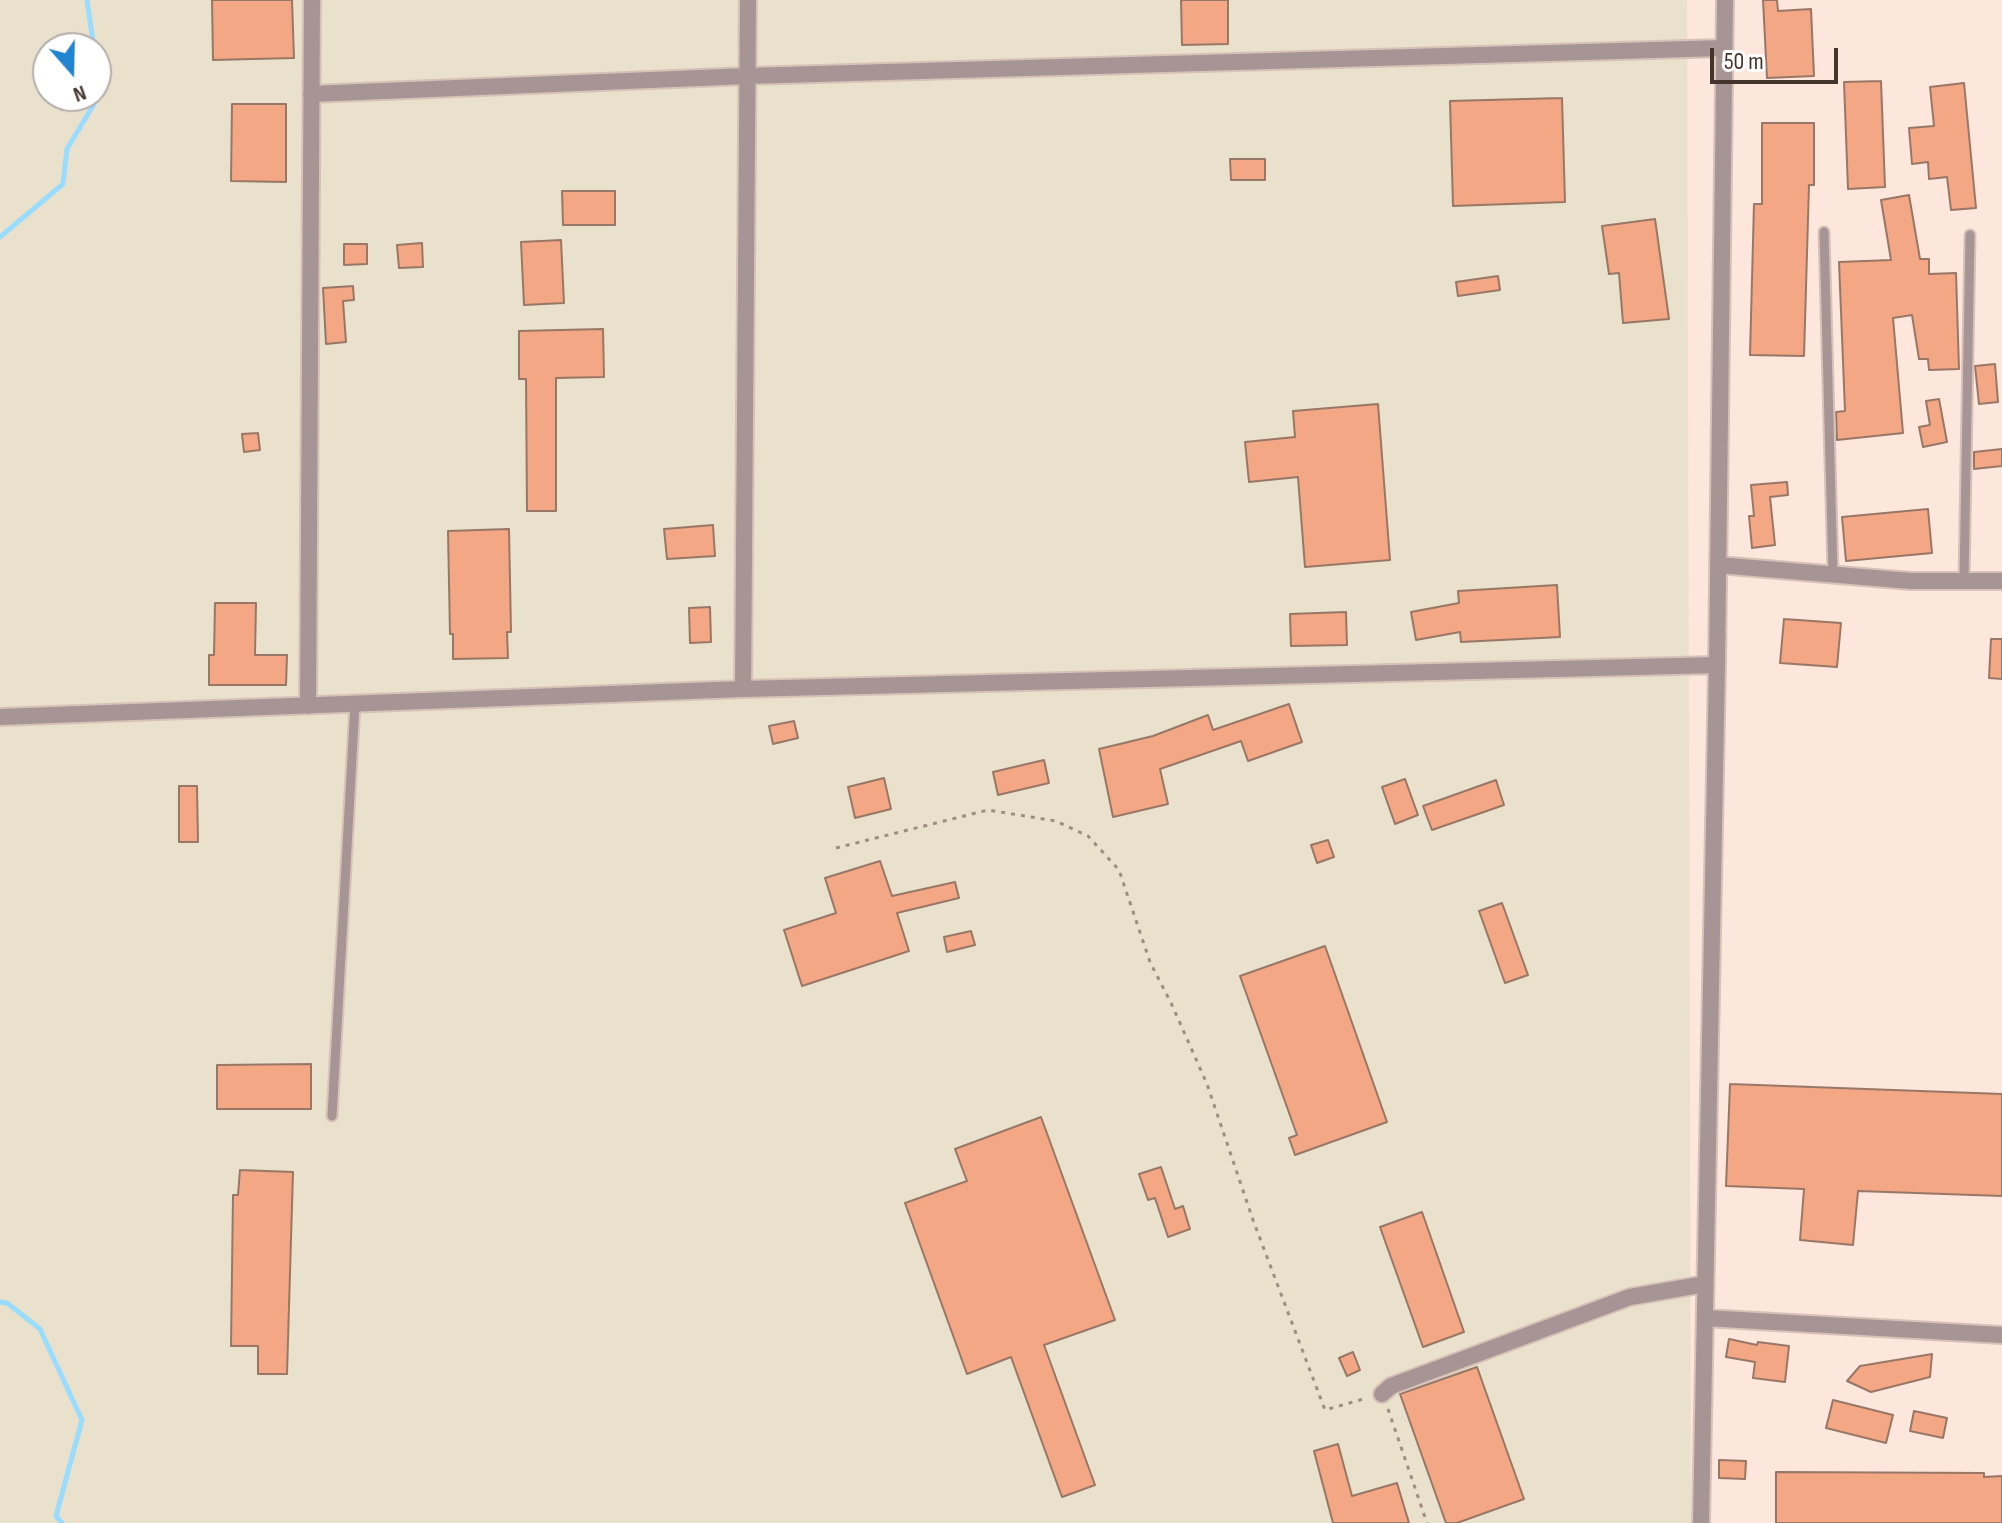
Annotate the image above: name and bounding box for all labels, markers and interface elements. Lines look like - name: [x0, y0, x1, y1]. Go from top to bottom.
- north arrow: [32, 32, 112, 112]
- scale bar: [1714, 32, 1842, 82]
- text: 50 m: [1724, 47, 1764, 76]
- text: N: [70, 78, 90, 108]

